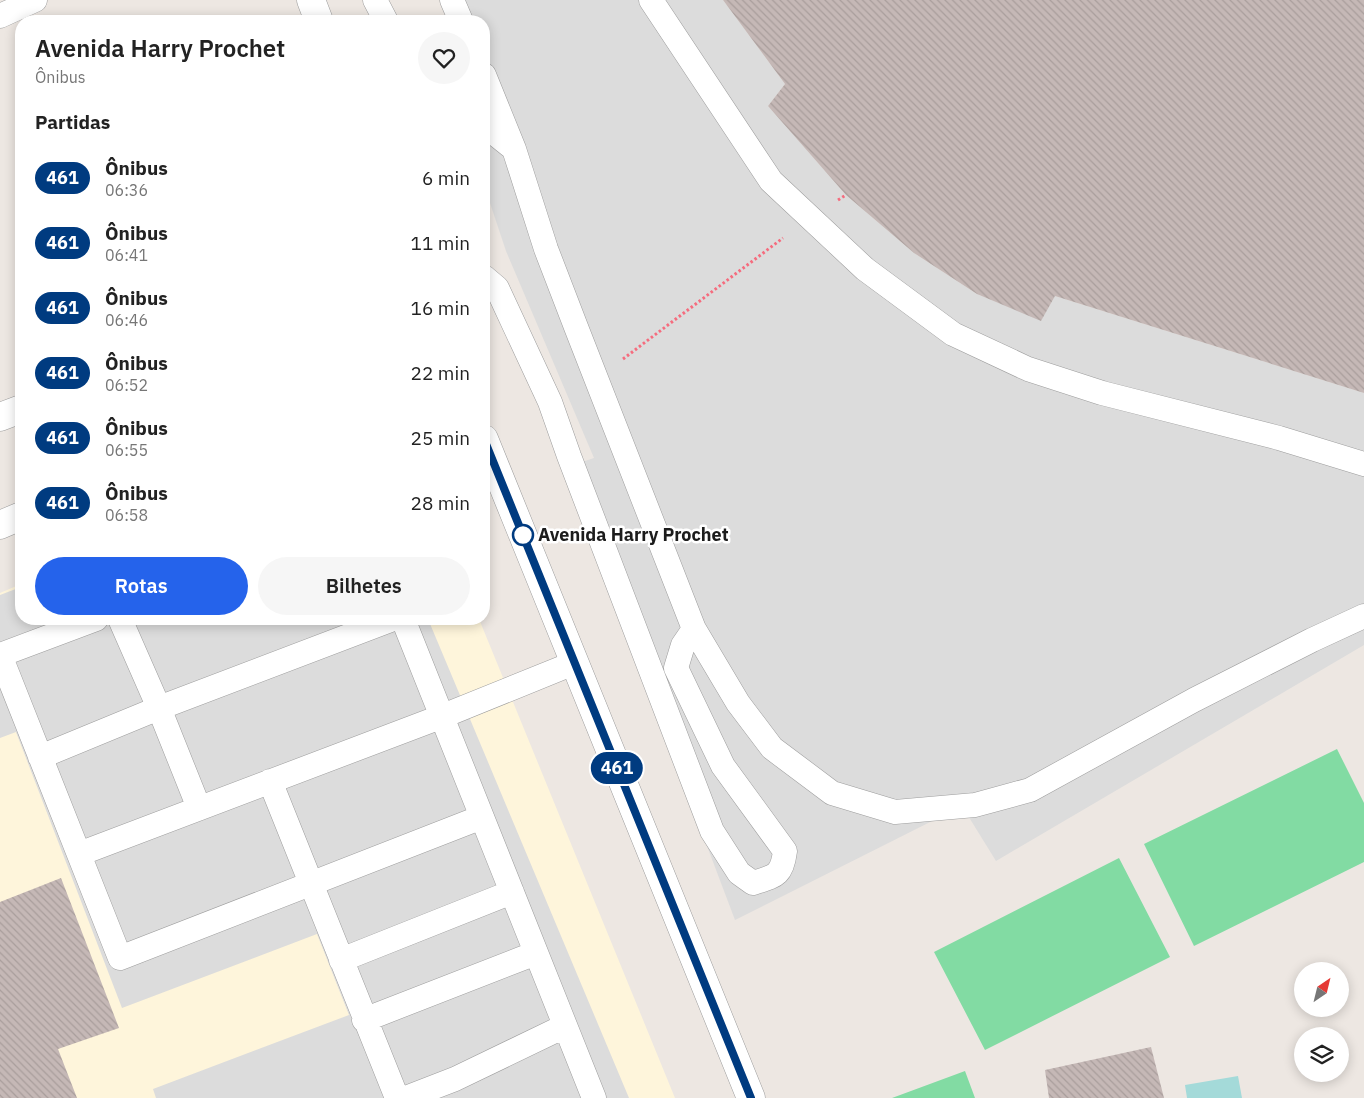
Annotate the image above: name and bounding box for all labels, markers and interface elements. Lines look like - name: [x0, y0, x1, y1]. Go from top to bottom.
- text: Avenida Harry Prochet: [35, 32, 285, 64]
- button: heart: [418, 32, 470, 84]
- text: Ônibus: [35, 67, 86, 87]
- text: Partidas: [35, 110, 110, 134]
- text: Ônibus: [105, 156, 168, 180]
- text: 461: [46, 166, 79, 189]
- text: 6 min: [422, 166, 470, 190]
- text: 06:36: [105, 180, 148, 200]
- text: Ônibus: [105, 221, 168, 245]
- text: 461: [46, 231, 79, 254]
- text: 11 min: [411, 231, 470, 255]
- text: 06:41: [105, 245, 148, 265]
- text: Ônibus: [105, 286, 168, 310]
- text: 461: [46, 296, 79, 319]
- text: 16 min: [411, 296, 470, 320]
- text: 06:46: [105, 310, 148, 330]
- text: Ônibus: [105, 351, 168, 375]
- text: 461: [46, 361, 79, 384]
- text: 22 min: [411, 361, 470, 385]
- text: 06:52: [105, 375, 148, 395]
- text: Ônibus: [105, 416, 168, 440]
- text: 461: [46, 426, 79, 449]
- text: 25 min: [411, 426, 470, 450]
- text: 06:55: [105, 440, 148, 460]
- text: Ônibus: [105, 481, 168, 505]
- text: 461: [46, 491, 79, 514]
- text: 28 min: [411, 491, 470, 515]
- text: 06:58: [105, 505, 148, 525]
- place label: Avenida Harry Prochet: [538, 523, 729, 546]
- marker: Avenida Harry Prochet: [512, 524, 534, 546]
- button: Rotas: [35, 557, 248, 615]
- button: Bilhetes: [258, 557, 470, 615]
- line badge: 461: [588, 752, 646, 784]
- text: 461: [601, 756, 633, 779]
- north arrow: [1294, 962, 1349, 1018]
- map controls: [1294, 962, 1349, 1082]
- button: layers: [1294, 1027, 1349, 1082]

